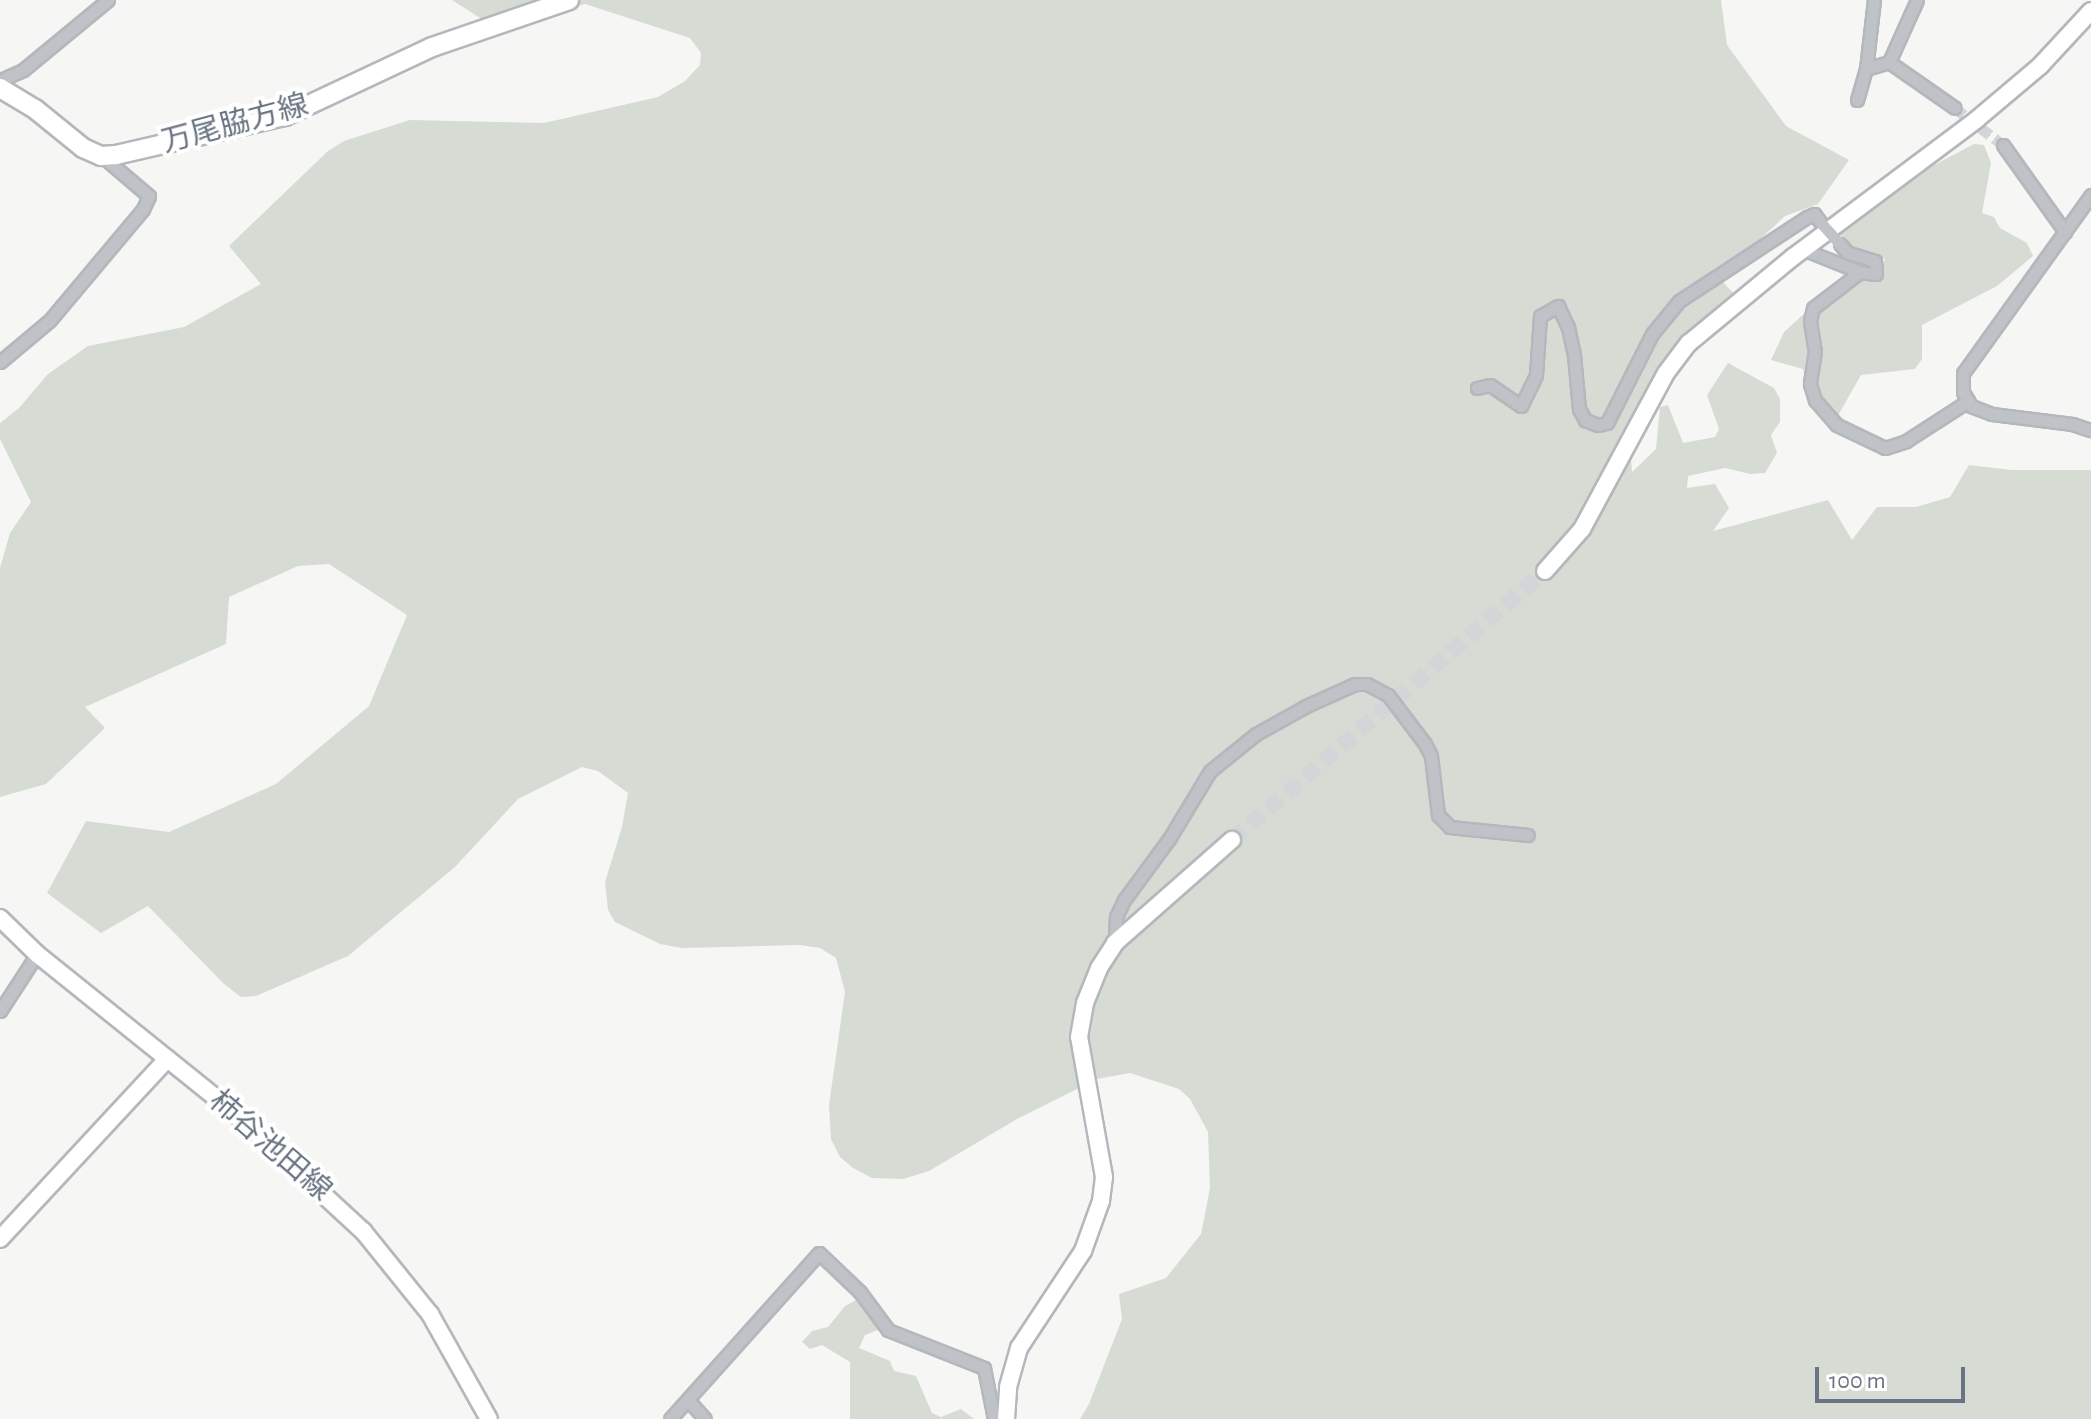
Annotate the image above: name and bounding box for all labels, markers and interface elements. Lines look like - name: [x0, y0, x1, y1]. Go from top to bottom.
- street label: 万尾脇方線: [158, 87, 312, 161]
- street label: 柿谷池田線: [202, 1083, 338, 1209]
- scale bar: [1819, 1351, 1969, 1401]
- text: 100 m: [1829, 1369, 1886, 1393]

